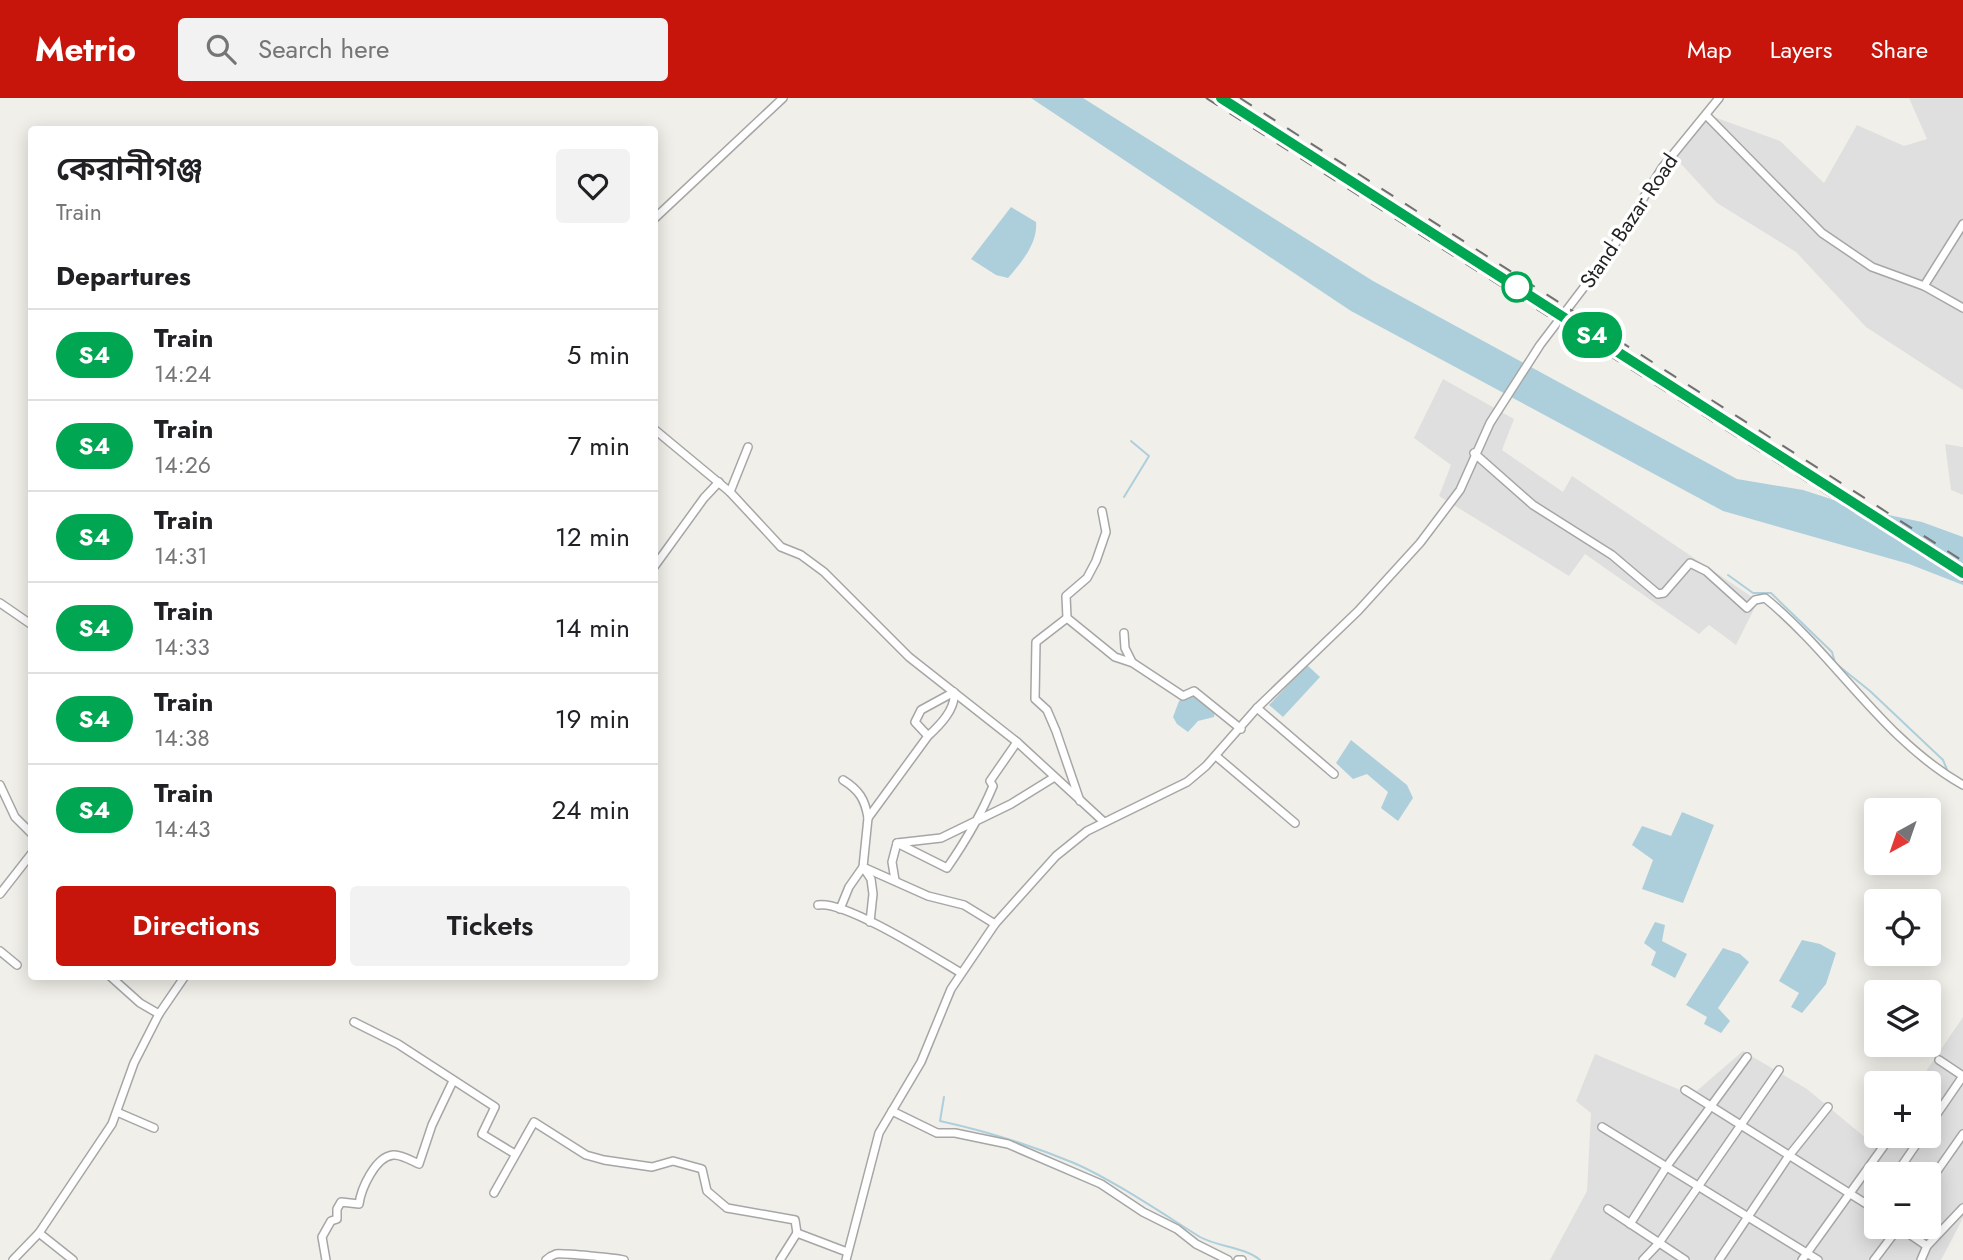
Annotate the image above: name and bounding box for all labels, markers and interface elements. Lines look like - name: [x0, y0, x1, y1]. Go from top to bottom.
- search box: [178, 18, 668, 81]
- text: Metrio: [35, 26, 136, 73]
- icon: search: [202, 30, 240, 68]
- text: Search here: [258, 30, 389, 68]
- text: Map: [1687, 32, 1732, 67]
- text: Layers: [1770, 32, 1832, 67]
- text: Share: [1870, 32, 1928, 67]
- text: কেরানীগঞ্জ: [56, 145, 203, 192]
- street label: Stand Bazar Road: [1573, 148, 1685, 294]
- button: heart: [556, 149, 630, 223]
- text: Train: [56, 195, 102, 229]
- text: Departures: [56, 257, 191, 295]
- unlabelled marker: [1502, 272, 1532, 302]
- line badge: S4: [1560, 312, 1624, 358]
- text: S4: [1576, 317, 1608, 352]
- text: Train: [154, 319, 213, 357]
- text: 5 min: [567, 336, 630, 374]
- text: S4: [79, 337, 110, 372]
- text: 14:24: [154, 357, 211, 391]
- text: Train: [154, 410, 213, 448]
- text: 7 min: [568, 427, 630, 465]
- text: S4: [79, 428, 110, 463]
- text: 14:26: [154, 448, 211, 482]
- text: Train: [154, 501, 213, 539]
- text: 12 min: [555, 518, 630, 556]
- text: S4: [79, 519, 110, 554]
- text: 14:31: [154, 539, 208, 573]
- text: Train: [154, 592, 213, 630]
- text: 14 min: [555, 609, 630, 647]
- text: S4: [79, 610, 110, 645]
- text: 14:33: [154, 630, 210, 664]
- text: Train: [154, 683, 213, 721]
- text: 19 min: [555, 700, 630, 738]
- text: S4: [79, 701, 110, 736]
- text: 14:38: [154, 721, 210, 755]
- text: Train: [154, 774, 213, 812]
- text: 24 min: [552, 791, 630, 829]
- text: S4: [79, 792, 110, 827]
- north arrow: [1864, 798, 1941, 875]
- map controls: [1864, 798, 1941, 1239]
- text: 14:43: [154, 812, 211, 846]
- button: Directions: [56, 886, 336, 966]
- button: Tickets: [350, 886, 630, 966]
- button: locate: [1864, 889, 1941, 966]
- button: layers: [1864, 980, 1941, 1057]
- button: +: [1864, 1071, 1941, 1148]
- button: −: [1864, 1162, 1941, 1239]

